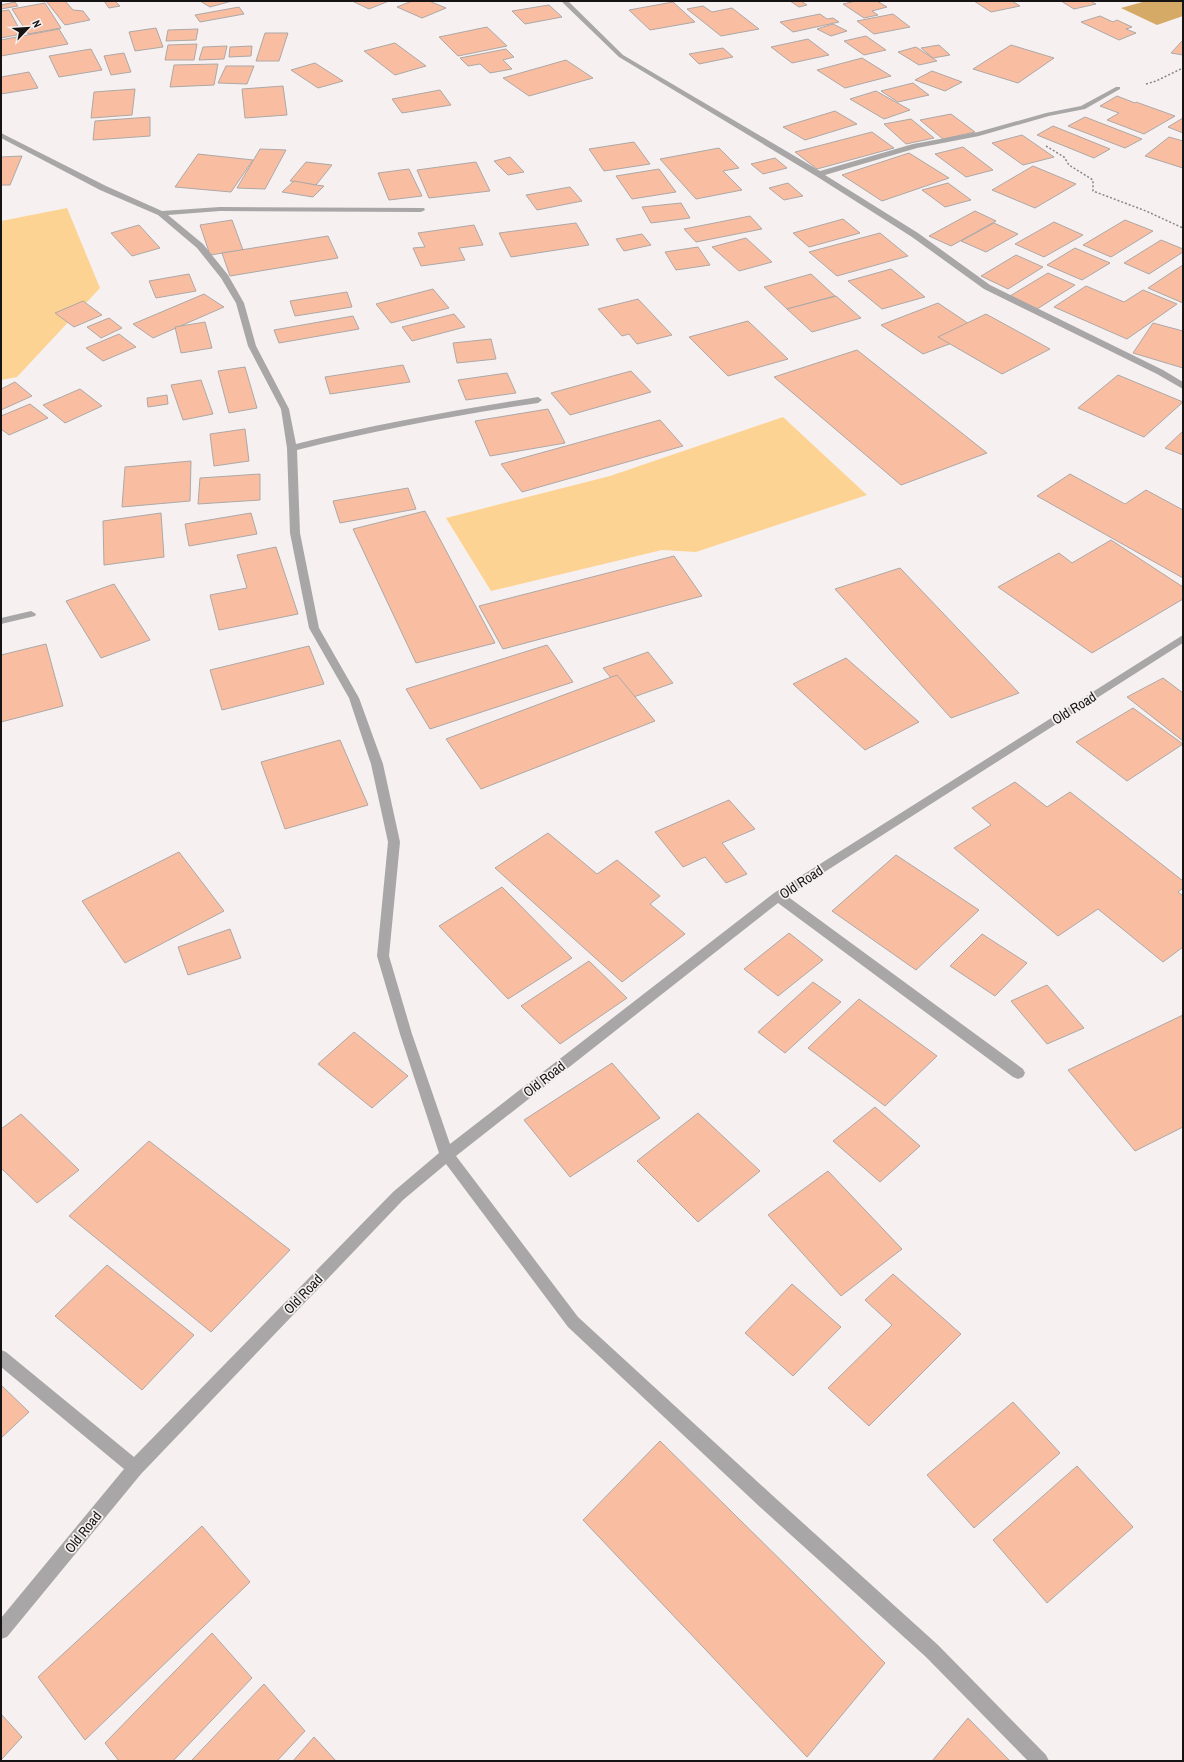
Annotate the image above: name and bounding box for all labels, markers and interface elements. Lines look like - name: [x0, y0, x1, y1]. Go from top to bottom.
- north arrow: [8, 8, 48, 48]
- text: N: [29, 18, 45, 30]
- street label: Old Road: [1049, 688, 1099, 728]
- street label: Old Road: [776, 861, 826, 903]
- street label: Old Road: [519, 1057, 569, 1101]
- street label: Old Road: [280, 1270, 326, 1318]
- street label: Old Road: [61, 1507, 105, 1557]

